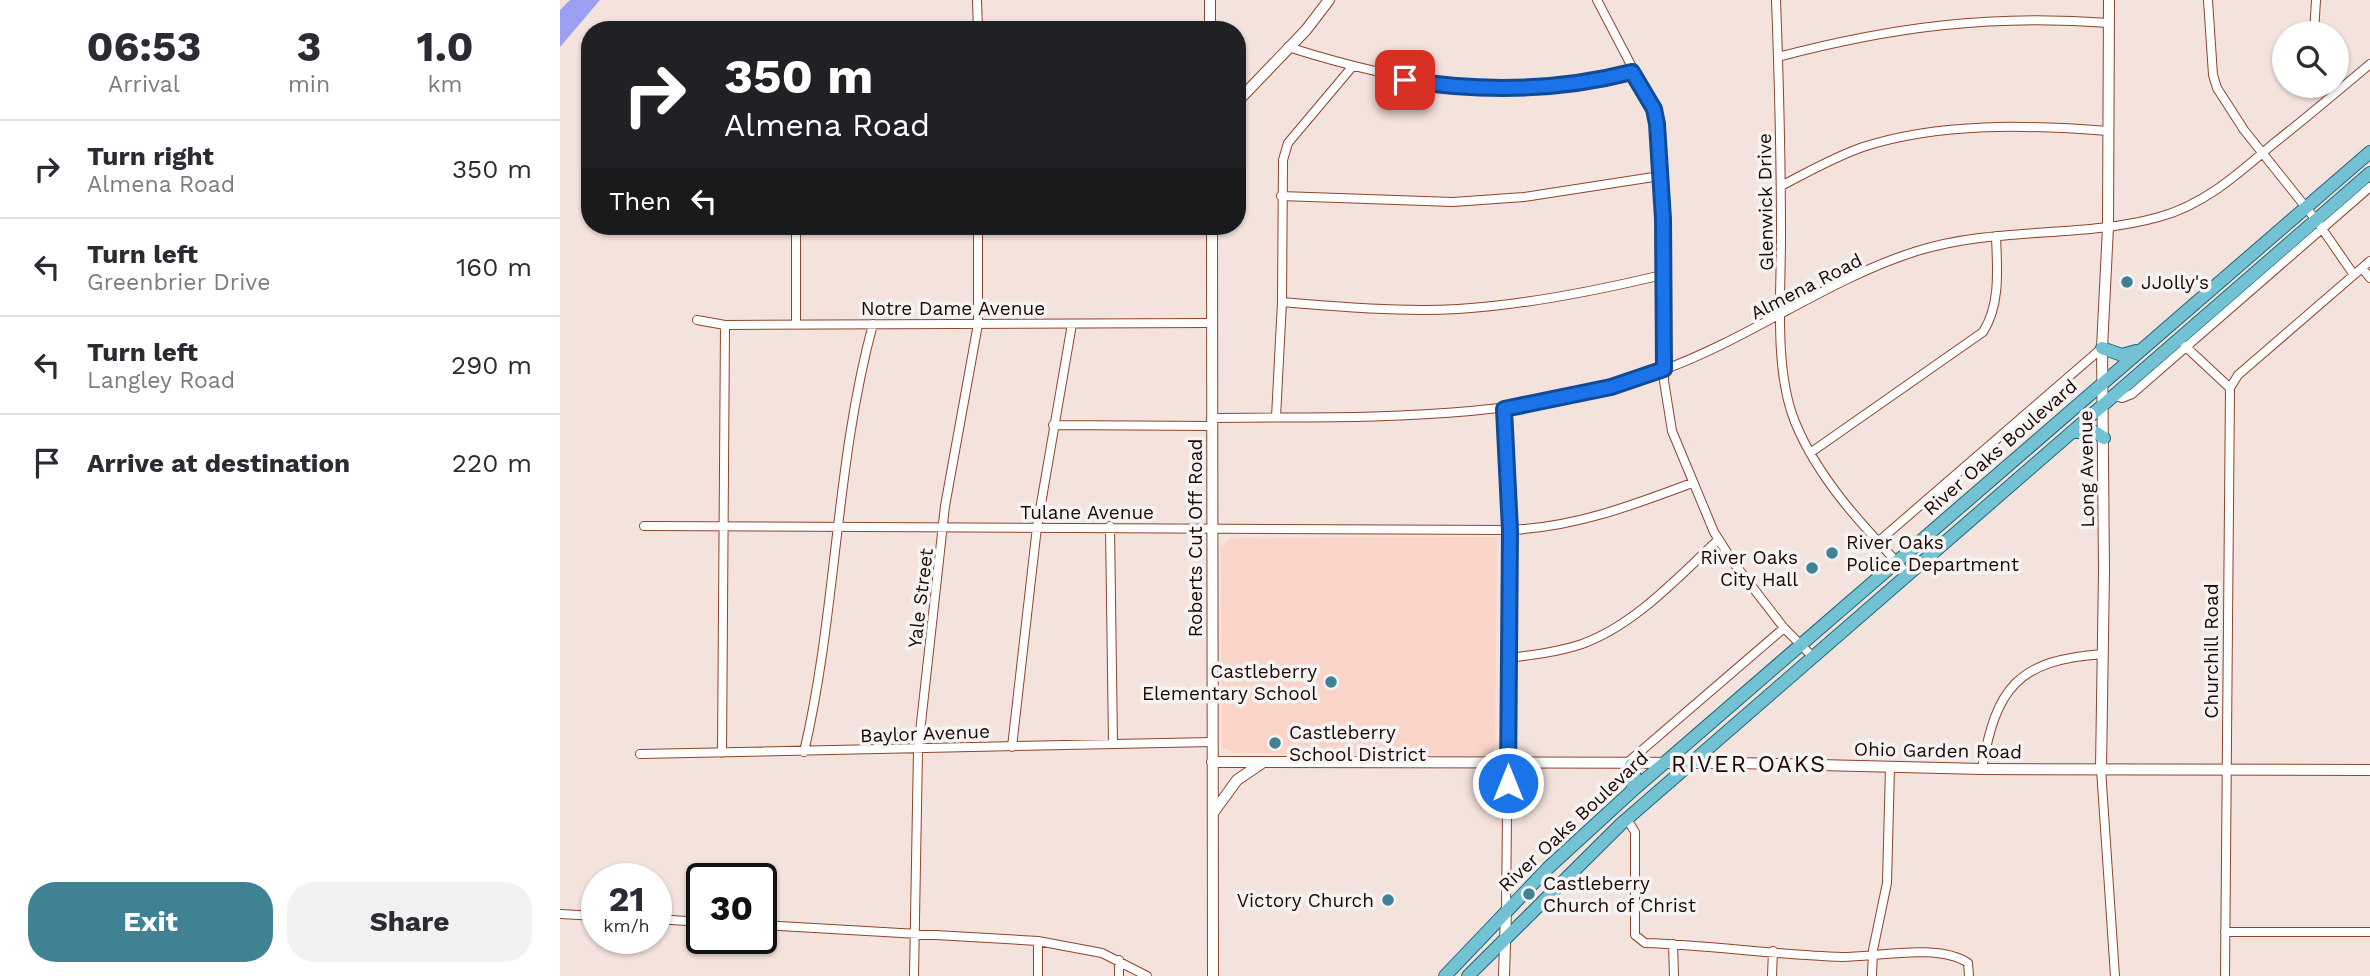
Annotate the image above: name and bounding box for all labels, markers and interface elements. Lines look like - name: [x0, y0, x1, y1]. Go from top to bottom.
- map controls: [2272, 21, 2349, 98]
- button: search: [2272, 21, 2349, 98]
- text: 06:53: [86, 22, 201, 71]
- text: 3: [297, 22, 321, 71]
- text: 1.0: [417, 22, 474, 71]
- text: 350 m: [724, 47, 873, 105]
- icon: right: [609, 49, 700, 140]
- pin: [1375, 50, 1435, 110]
- icon: arrive: [1386, 61, 1424, 99]
- text: Arrival: [108, 71, 180, 98]
- text: min: [288, 71, 330, 98]
- text: km: [428, 71, 463, 98]
- text: Almena Road: [724, 106, 930, 144]
- street label: Glenwick Drive: [1753, 133, 1778, 271]
- text: Turn right: [87, 141, 214, 171]
- icon: right: [28, 150, 66, 188]
- text: 350 m: [452, 154, 532, 184]
- text: Almena Road: [87, 171, 235, 198]
- icon: left: [685, 182, 723, 220]
- text: Then: [609, 186, 671, 216]
- text: Turn left: [87, 239, 198, 269]
- icon: left: [28, 248, 66, 286]
- street label: Almena Road: [1746, 248, 1866, 324]
- text: 160 m: [456, 252, 532, 282]
- text: Greenbrier Drive: [87, 269, 271, 296]
- place label: JJolly's: [2141, 271, 2209, 294]
- marker: JJolly's: [2119, 274, 2135, 290]
- street label: Notre Dame Avenue: [861, 297, 1045, 320]
- text: Turn left: [87, 337, 198, 367]
- icon: left: [28, 346, 66, 384]
- text: 290 m: [451, 350, 532, 380]
- text: Langley Road: [87, 367, 235, 394]
- street label: River Oaks Boulevard: [1919, 374, 2082, 520]
- street label: Long Avenue: [2074, 410, 2099, 528]
- street label: Roberts Cut Off Road: [1184, 439, 1207, 637]
- icon: arrive: [28, 444, 66, 482]
- text: Arrive at destination: [87, 448, 350, 478]
- text: 220 m: [452, 448, 532, 478]
- street label: Tulane Avenue: [1020, 501, 1154, 524]
- place label: River Oaks Police Department: [1846, 531, 2019, 576]
- marker: River Oaks Police Department: [1824, 545, 1840, 561]
- place label: River Oaks City Hall: [1700, 546, 1798, 591]
- street label: Yale Street: [903, 547, 938, 649]
- marker: River Oaks City Hall: [1804, 560, 1820, 576]
- street label: Churchill Road: [2200, 583, 2223, 719]
- place label: Castleberry Elementary School: [1142, 660, 1317, 705]
- marker: Castleberry Elementary School: [1323, 674, 1339, 690]
- street label: Baylor Avenue: [860, 720, 990, 747]
- place label: Castleberry School District: [1289, 721, 1426, 766]
- marker: Castleberry School District: [1267, 735, 1283, 751]
- street label: Ohio Garden Road: [1854, 738, 2022, 763]
- position arrow: [1471, 746, 1545, 820]
- street label: River Oaks Boulevard: [1494, 746, 1653, 897]
- district label: RIVER OAKS: [1671, 751, 1827, 778]
- speed limit sign: 30: [686, 863, 777, 954]
- place label: Castleberry Church of Christ: [1543, 872, 1696, 917]
- text: 21: [609, 878, 644, 920]
- button: Exit: [28, 882, 273, 962]
- button: Share: [287, 882, 532, 962]
- marker: Castleberry Church of Christ: [1521, 886, 1537, 902]
- place label: Victory Church: [1237, 889, 1374, 912]
- marker: Victory Church: [1380, 892, 1396, 908]
- text: km/h: [603, 915, 650, 936]

